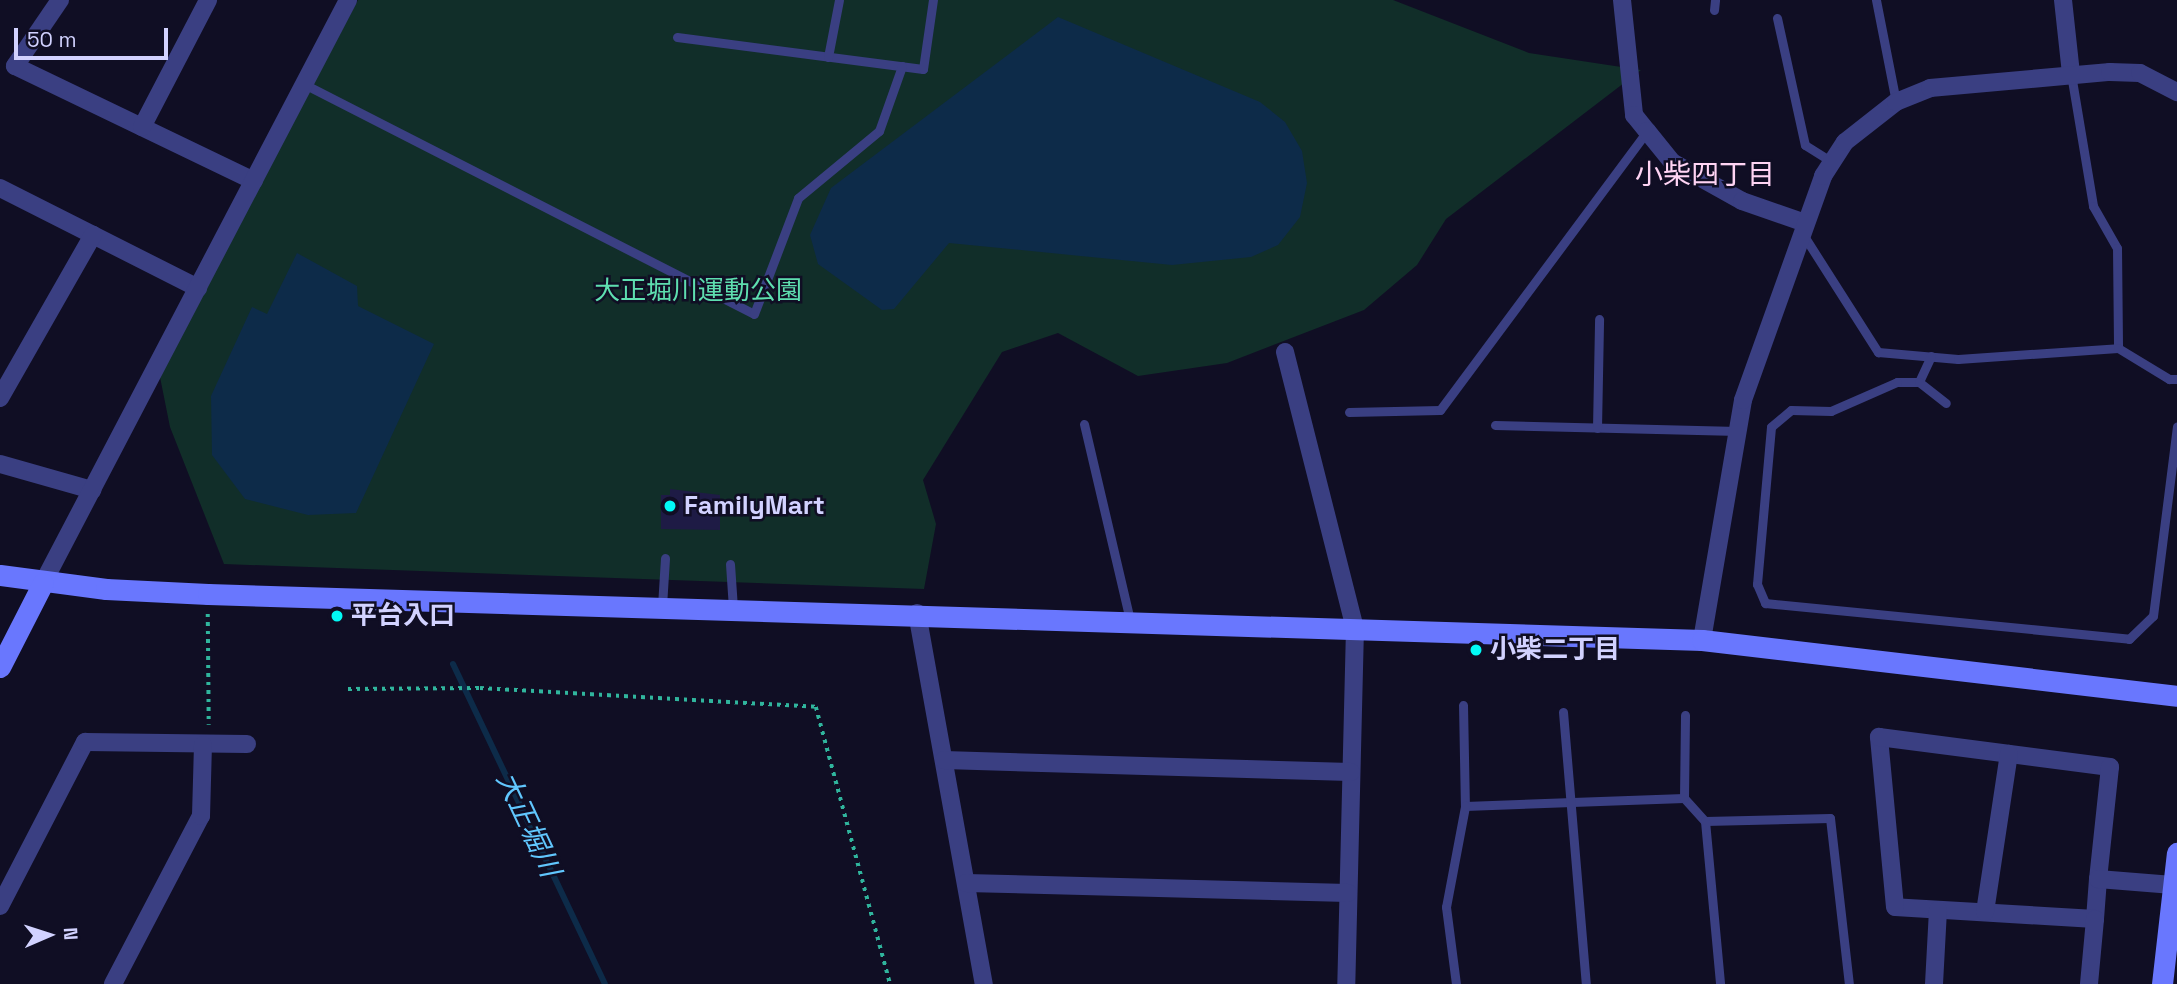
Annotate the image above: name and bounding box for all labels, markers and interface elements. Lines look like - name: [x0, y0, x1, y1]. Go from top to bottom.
- scale bar: [18, 14, 172, 58]
- text: 50 m: [27, 26, 77, 53]
- district label: 小柴四丁目: [1635, 157, 1775, 191]
- park label: 大正堀川運動公園: [594, 275, 802, 307]
- place label: FamilyMart: [684, 490, 825, 522]
- marker: FamilyMart: [662, 498, 678, 514]
- place label: 平台入口: [351, 600, 455, 632]
- marker: 平台入口: [329, 608, 345, 624]
- place label: 小柴二丁目: [1490, 634, 1620, 666]
- marker: 小柴二丁目: [1468, 642, 1484, 658]
- water label: 大正堀川: [490, 766, 568, 882]
- north arrow: [14, 900, 84, 970]
- text: N: [58, 927, 83, 941]

